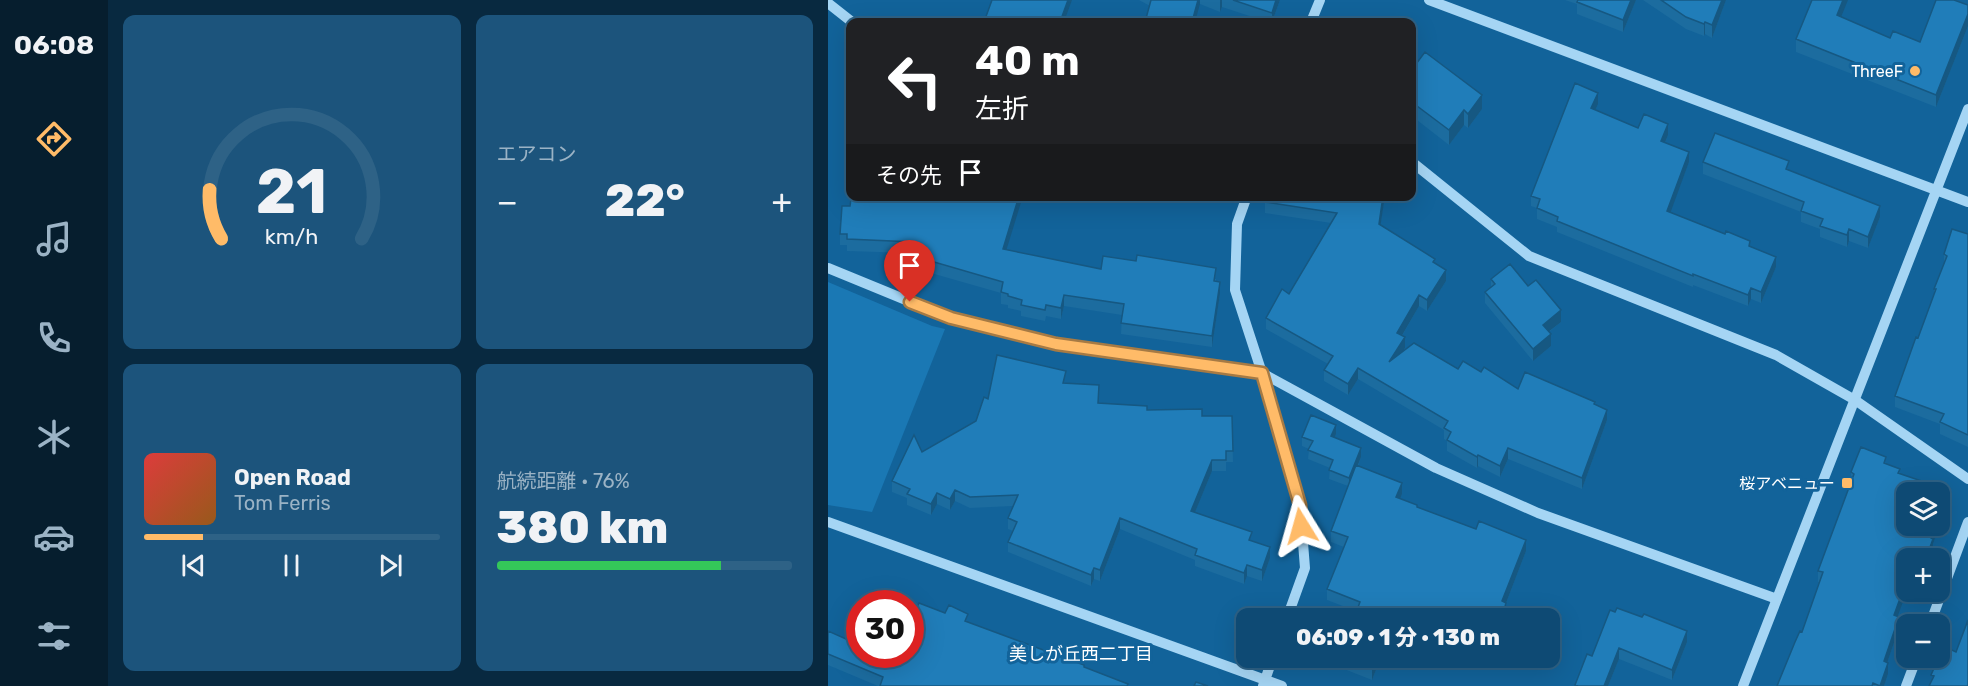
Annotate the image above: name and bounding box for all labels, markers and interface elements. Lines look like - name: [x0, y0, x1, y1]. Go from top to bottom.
- text: 06:08: [14, 29, 94, 61]
- text: 40 m: [975, 36, 1080, 86]
- icon: left: [876, 42, 954, 120]
- place label: ThreeF: [1851, 62, 1903, 81]
- marker: ThreeF: [1908, 64, 1922, 78]
- text: 左折: [975, 93, 1029, 125]
- icon: directions: [33, 118, 75, 160]
- text: エアコン: [497, 142, 577, 166]
- text: 21: [256, 155, 328, 229]
- icon: arrive: [954, 156, 987, 189]
- text: その先: [876, 162, 942, 189]
- text: 22°: [605, 174, 685, 227]
- text: −: [497, 182, 518, 221]
- text: +: [771, 182, 792, 221]
- icon: music: [33, 218, 75, 260]
- text: km/h: [265, 224, 319, 249]
- pin: [884, 240, 935, 302]
- icon: arrive: [893, 249, 926, 282]
- icon: phone: [33, 317, 75, 359]
- icon: climate: [33, 416, 75, 458]
- text: Open Road: [234, 464, 351, 491]
- text: 航続距離 · 76%: [497, 469, 630, 493]
- place label: 桜アベニュー: [1739, 474, 1835, 493]
- marker: 桜アベニュー: [1840, 476, 1854, 490]
- map controls: [1896, 482, 1950, 668]
- button: layers: [1896, 482, 1950, 536]
- text: Tom Ferris: [234, 491, 331, 515]
- position arrow: [1269, 494, 1333, 558]
- text: 380 km: [497, 501, 668, 554]
- icon: car: [33, 516, 75, 558]
- button: +: [1896, 548, 1950, 602]
- icon: previous: [177, 549, 210, 582]
- icon: pause: [275, 549, 308, 582]
- icon: next: [374, 549, 407, 582]
- speed limit sign: 30: [846, 590, 924, 668]
- button: −: [1896, 614, 1950, 668]
- icon: filters: [33, 615, 75, 657]
- text: 06:09 · 1 分 · 130 m: [1296, 624, 1500, 651]
- district label: 美しが丘西二丁目: [1009, 643, 1153, 665]

